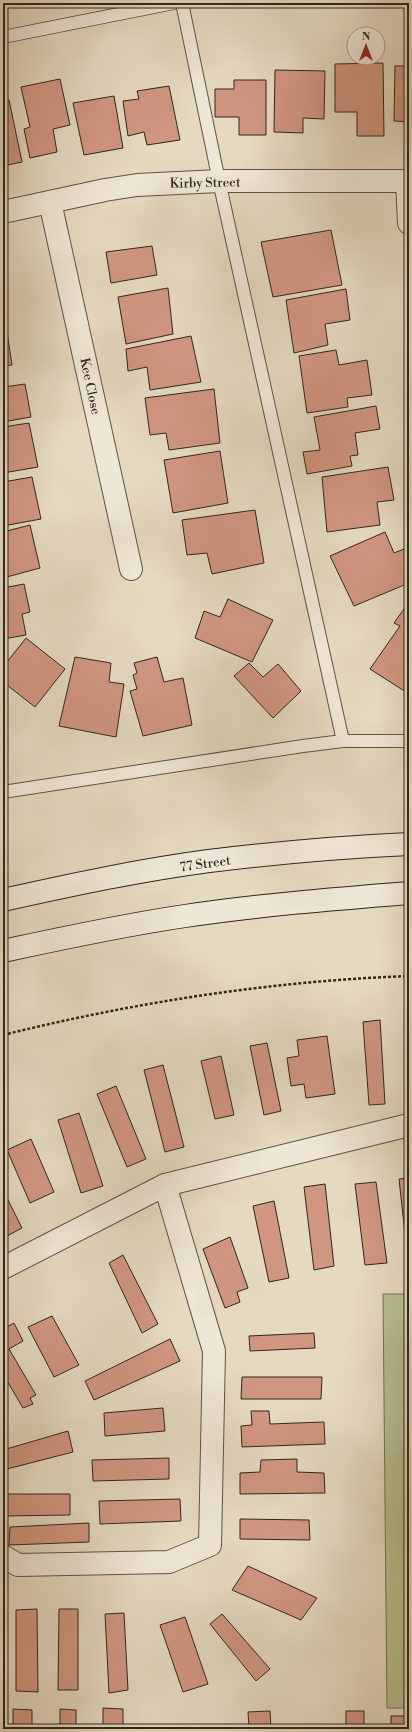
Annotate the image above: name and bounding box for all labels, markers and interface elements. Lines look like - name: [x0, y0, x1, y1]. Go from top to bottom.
- north arrow: [346, 26, 386, 66]
- text: N: [362, 30, 371, 44]
- street label: Kirby Street: [169, 174, 241, 192]
- street label: Kee Close: [76, 356, 104, 416]
- street label: 77 Street: [179, 852, 232, 875]

